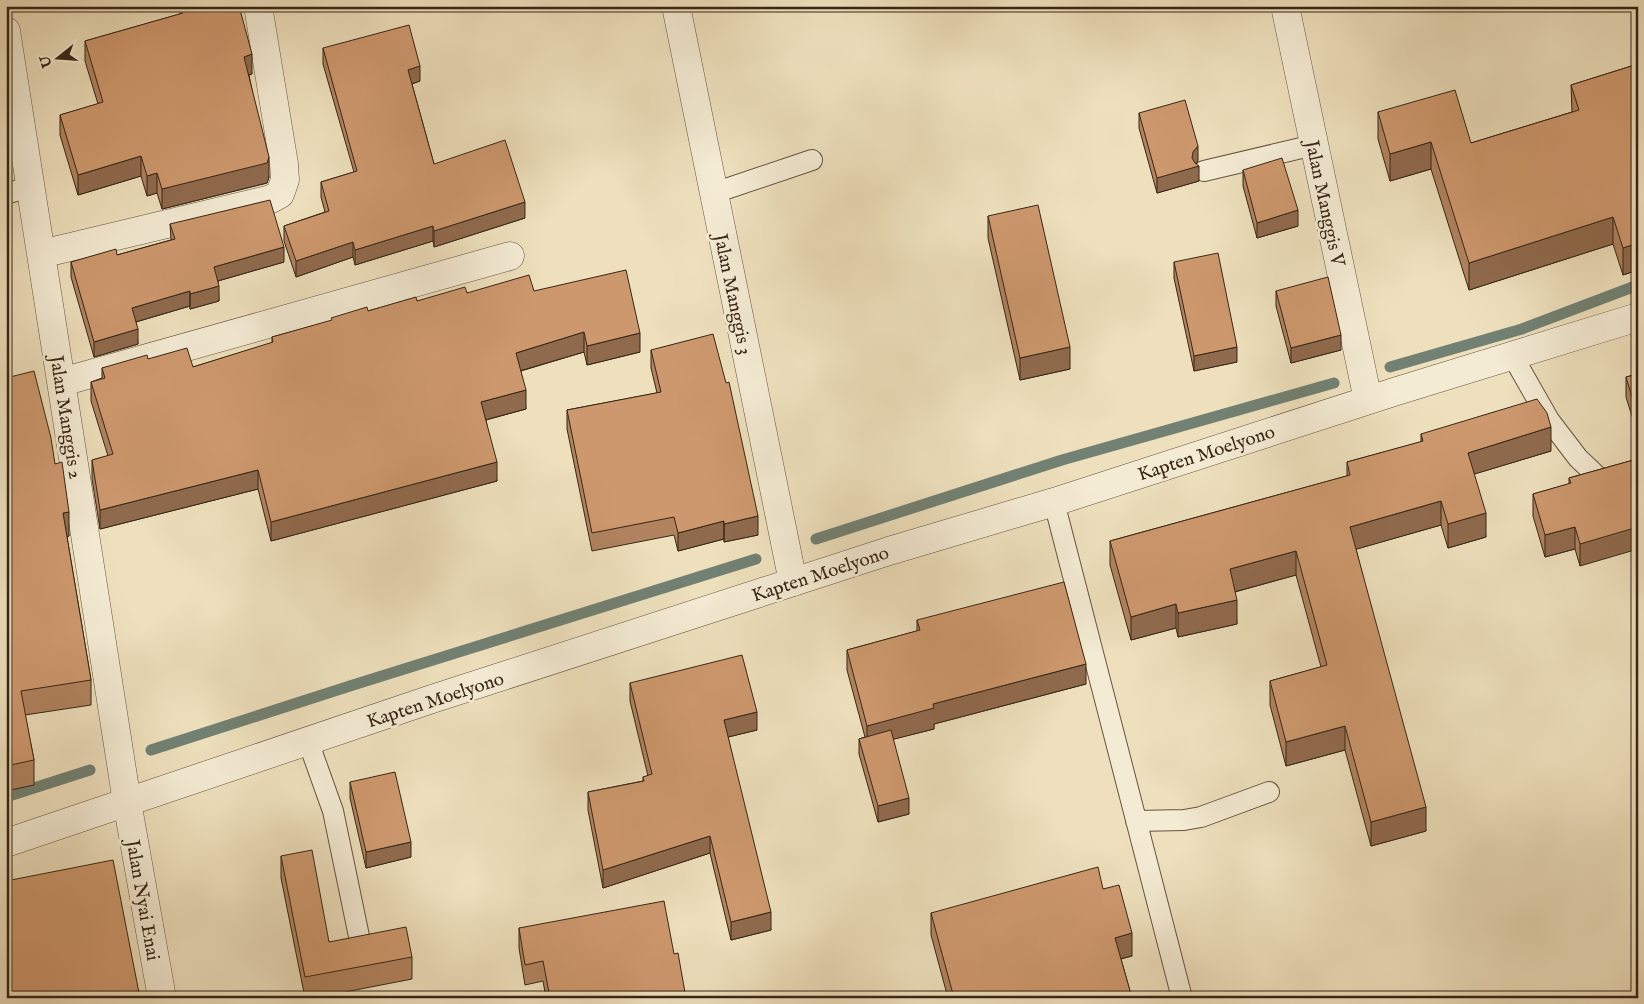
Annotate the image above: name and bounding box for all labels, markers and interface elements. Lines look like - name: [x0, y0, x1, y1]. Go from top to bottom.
- north arrow: [32, 32, 82, 82]
- text: U: [36, 52, 57, 71]
- street label: Jalan Manggis V: [1299, 136, 1349, 269]
- street label: Jalan Manggis 3: [707, 230, 757, 357]
- street label: Jalan Manggis 2: [43, 352, 87, 481]
- street label: Kapten Moelyono: [1135, 420, 1278, 487]
- street label: Kapten Moelyono: [749, 541, 892, 608]
- street label: Kapten Moelyono: [364, 667, 507, 734]
- street label: Jalan Nyai Enai: [119, 836, 164, 963]

